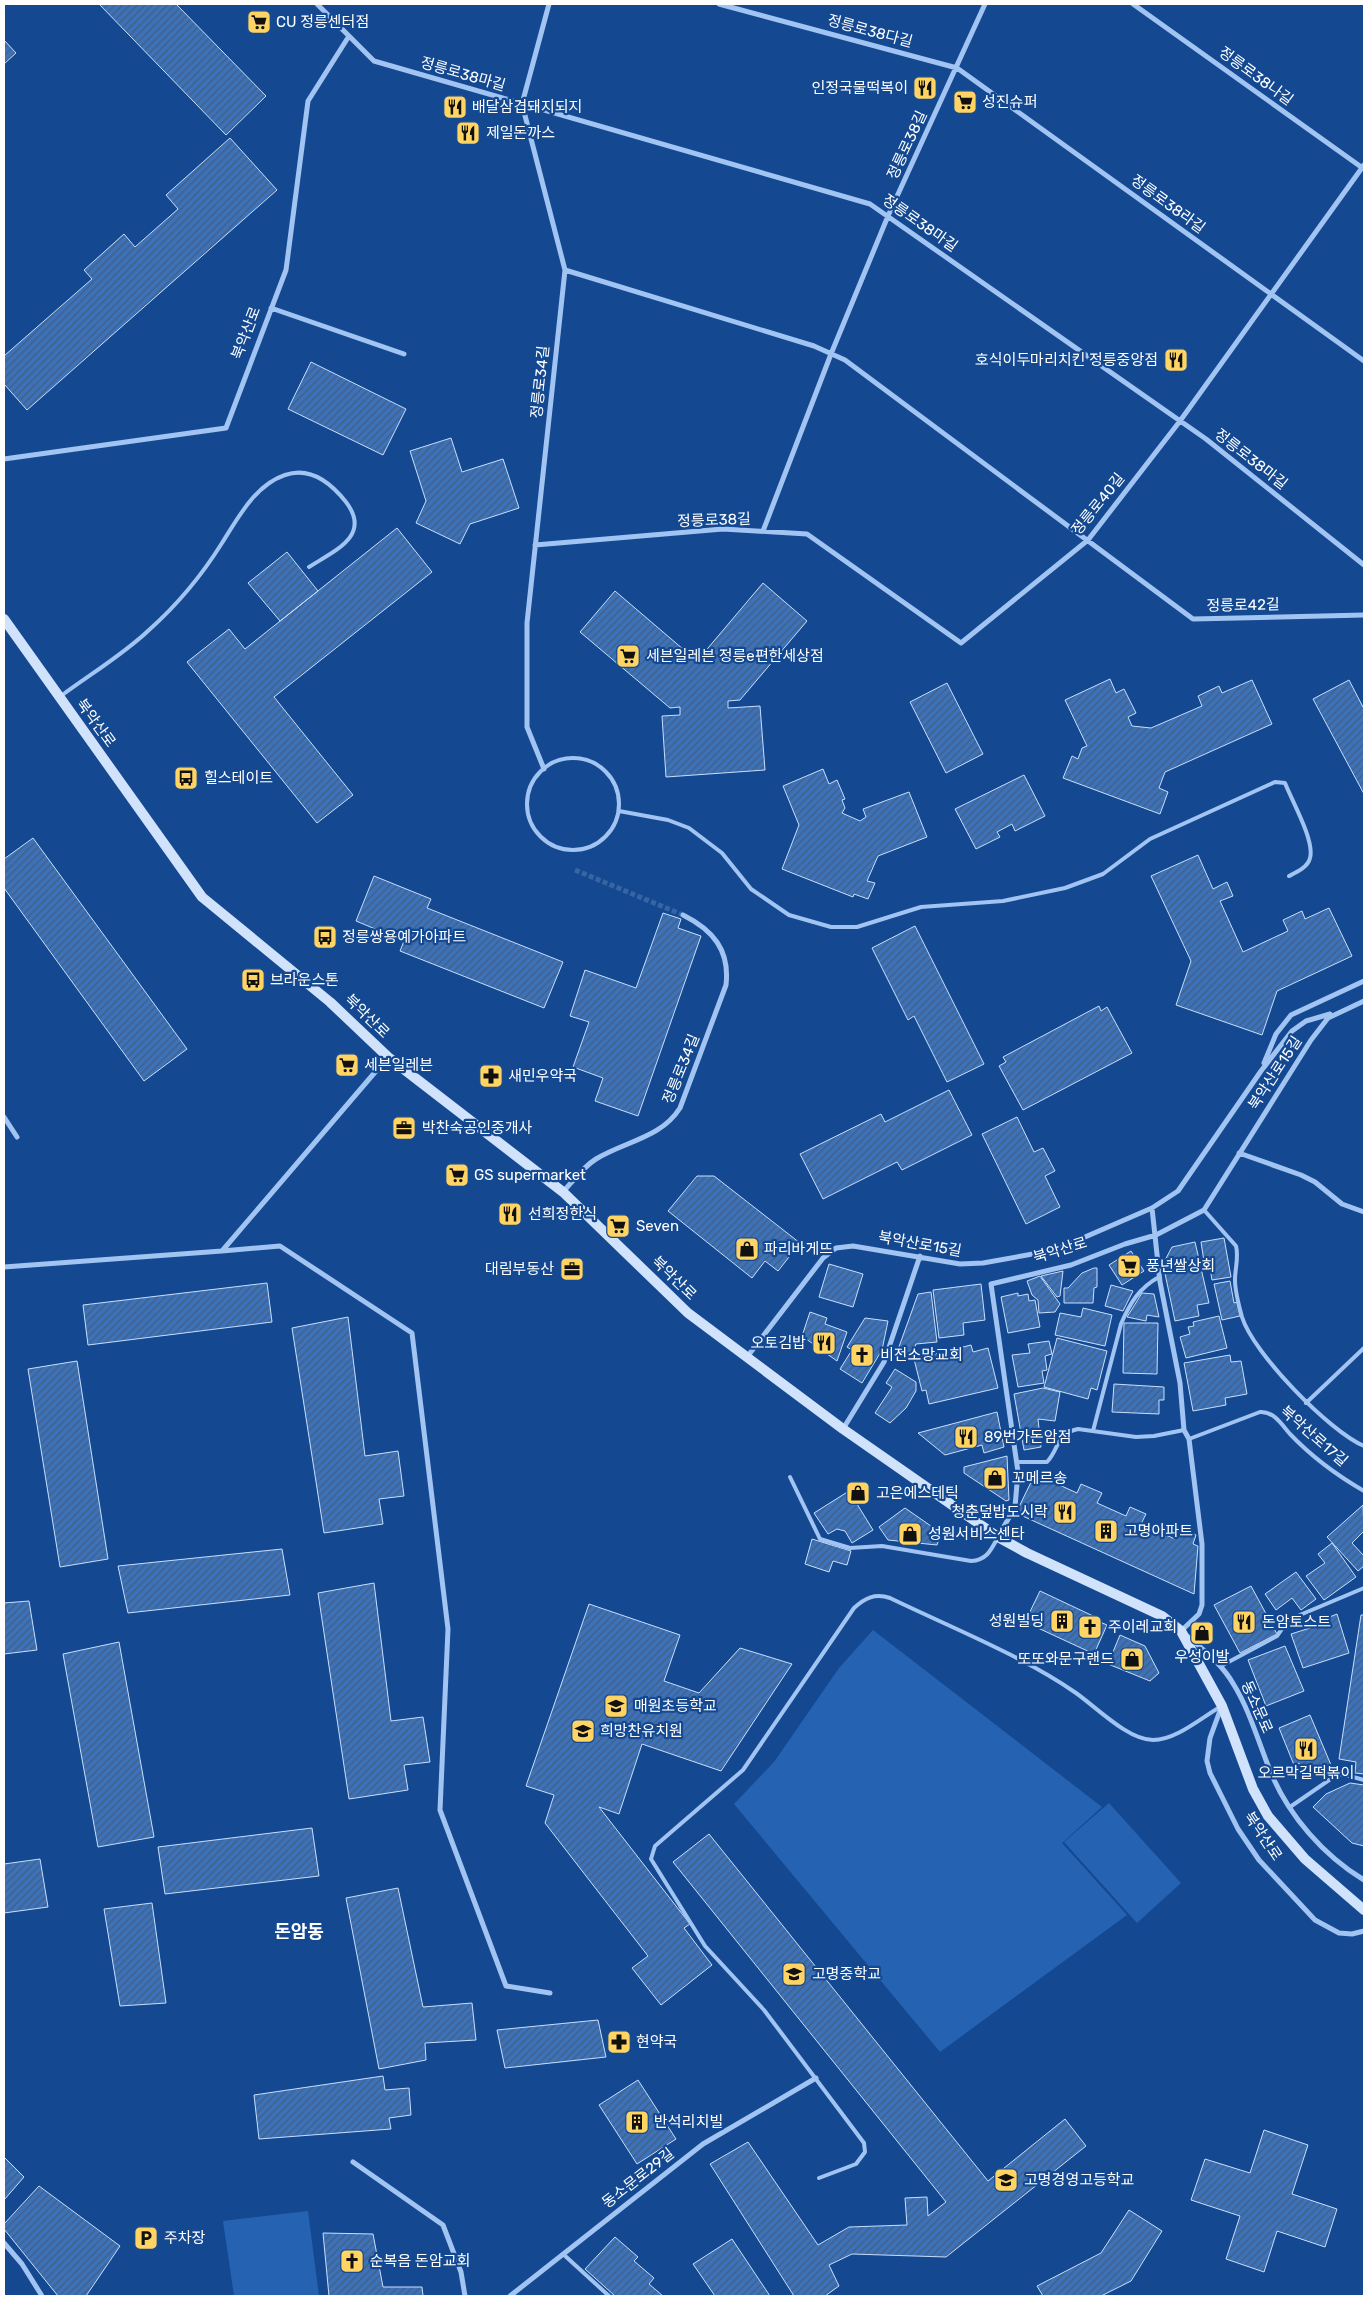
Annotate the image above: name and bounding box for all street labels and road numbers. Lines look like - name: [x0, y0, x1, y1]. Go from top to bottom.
- street label: 정릉로38다길: [825, 11, 915, 51]
- street label: 정릉로38나길: [1215, 43, 1297, 109]
- street label: 정릉로38마길: [418, 53, 508, 95]
- street label: 정릉로38길: [883, 108, 931, 182]
- street label: 정릉로38라길: [1127, 171, 1209, 237]
- street label: 정릉로38마길: [879, 191, 961, 255]
- street label: 북악산로: [228, 304, 264, 362]
- street label: 정릉로34길: [527, 344, 553, 420]
- street label: 정릉로38마길: [1211, 425, 1291, 493]
- street label: 정릉로40길: [1068, 470, 1128, 538]
- street label: 정릉로38길: [677, 510, 751, 530]
- street label: 정릉로42길: [1206, 595, 1280, 615]
- street label: 북악산로: [72, 695, 120, 751]
- street label: 북악산로: [341, 990, 393, 1042]
- street label: 정릉로34길: [659, 1032, 703, 1106]
- street label: 북악산로15길: [1244, 1033, 1306, 1113]
- street label: 북악산로15길: [877, 1228, 963, 1260]
- street label: 북악산로: [1031, 1233, 1089, 1267]
- street label: 북악산로: [648, 1252, 700, 1304]
- street label: 북악산로17길: [1277, 1402, 1351, 1470]
- street label: 동소문로: [1238, 1678, 1276, 1736]
- street label: 북악산로: [1240, 1808, 1286, 1864]
- street label: 동소문로29길: [598, 2144, 678, 2212]

